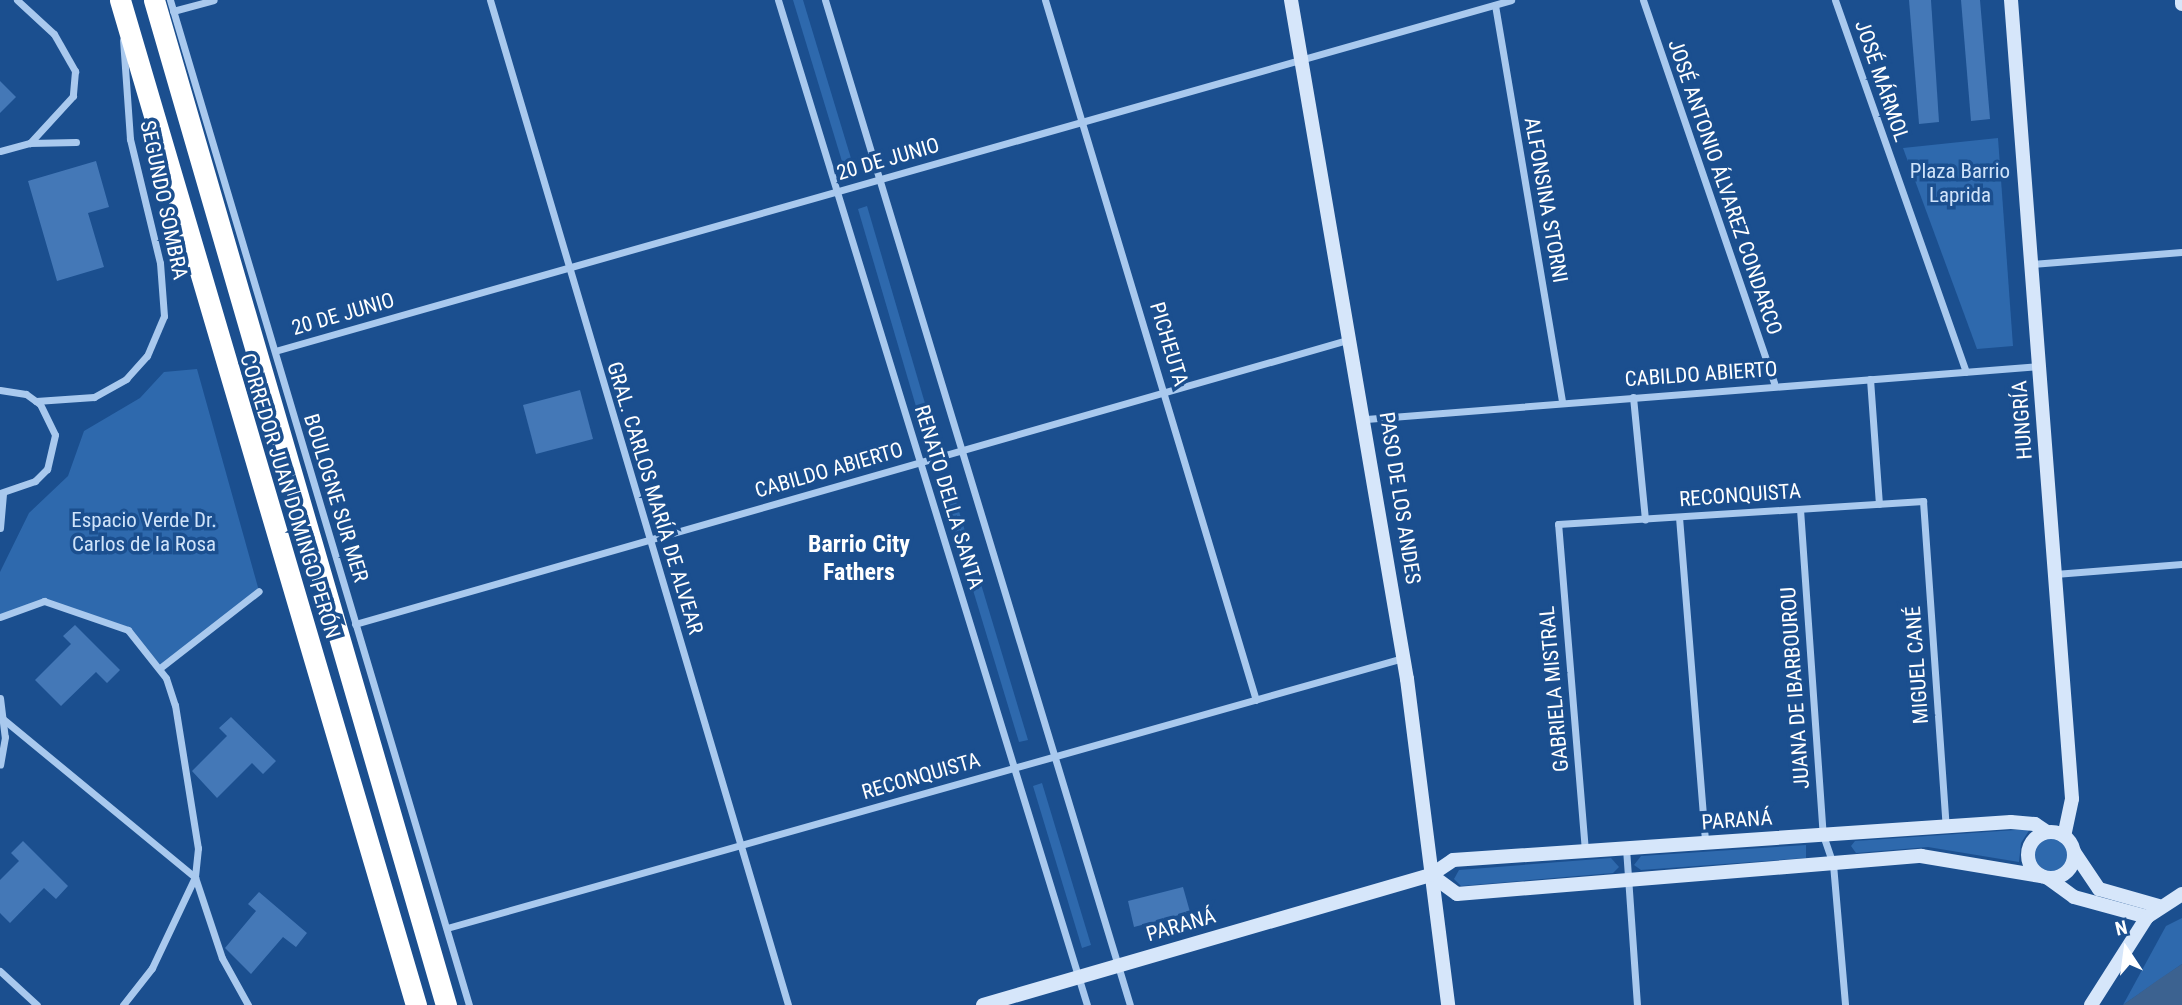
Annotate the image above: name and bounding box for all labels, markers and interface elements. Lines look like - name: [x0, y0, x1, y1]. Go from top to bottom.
- street label: JOSÉ MÁRMOL: [1849, 17, 1915, 145]
- street label: JOSÉ ANTONIO ÁLVAREZ CONDARCO: [1663, 36, 1787, 338]
- street label: ALFONSINA STORNI: [1519, 115, 1573, 285]
- street label: SEGUNDO SOMBRA: [135, 118, 193, 282]
- street label: 20 DE JUNIO: [834, 132, 942, 186]
- park label: Plaza Barrio Laprida: [1910, 158, 2010, 208]
- street label: 20 DE JUNIO: [289, 287, 397, 341]
- street label: PICHEUTA: [1144, 299, 1194, 389]
- street label: CORREDOR JUAN DOMINGO PERÓN: [235, 350, 345, 642]
- street label: CABILDO ABIERTO: [1624, 356, 1778, 392]
- street label: GRAL. CARLOS MARÍA DE ALVEAR: [602, 359, 708, 637]
- street label: HUNGRÍA: [2007, 380, 2037, 460]
- street label: RENATO DELLA SANTA: [909, 402, 989, 592]
- street label: PASO DE LOS ANDES: [1374, 410, 1426, 586]
- street label: BOULOGNE SUR MER: [298, 411, 374, 585]
- street label: CABILDO ABIERTO: [752, 437, 906, 503]
- street label: RECONQUISTA: [1678, 478, 1802, 512]
- park label: Espacio Verde Dr. Carlos de la Rosa: [71, 507, 217, 557]
- district label: Barrio City Fathers: [808, 531, 910, 587]
- street label: JUANA DE IBARBOUROU: [1775, 586, 1815, 790]
- street label: GABRIELA MISTRAL: [1534, 605, 1574, 773]
- street label: MIGUEL CANÉ: [1900, 605, 1934, 725]
- street label: RECONQUISTA: [859, 747, 983, 805]
- street label: PARANÁ: [1701, 805, 1773, 835]
- street label: PARANÁ: [1143, 903, 1219, 947]
- north arrow: [2091, 914, 2161, 984]
- text: N: [2113, 916, 2129, 941]

